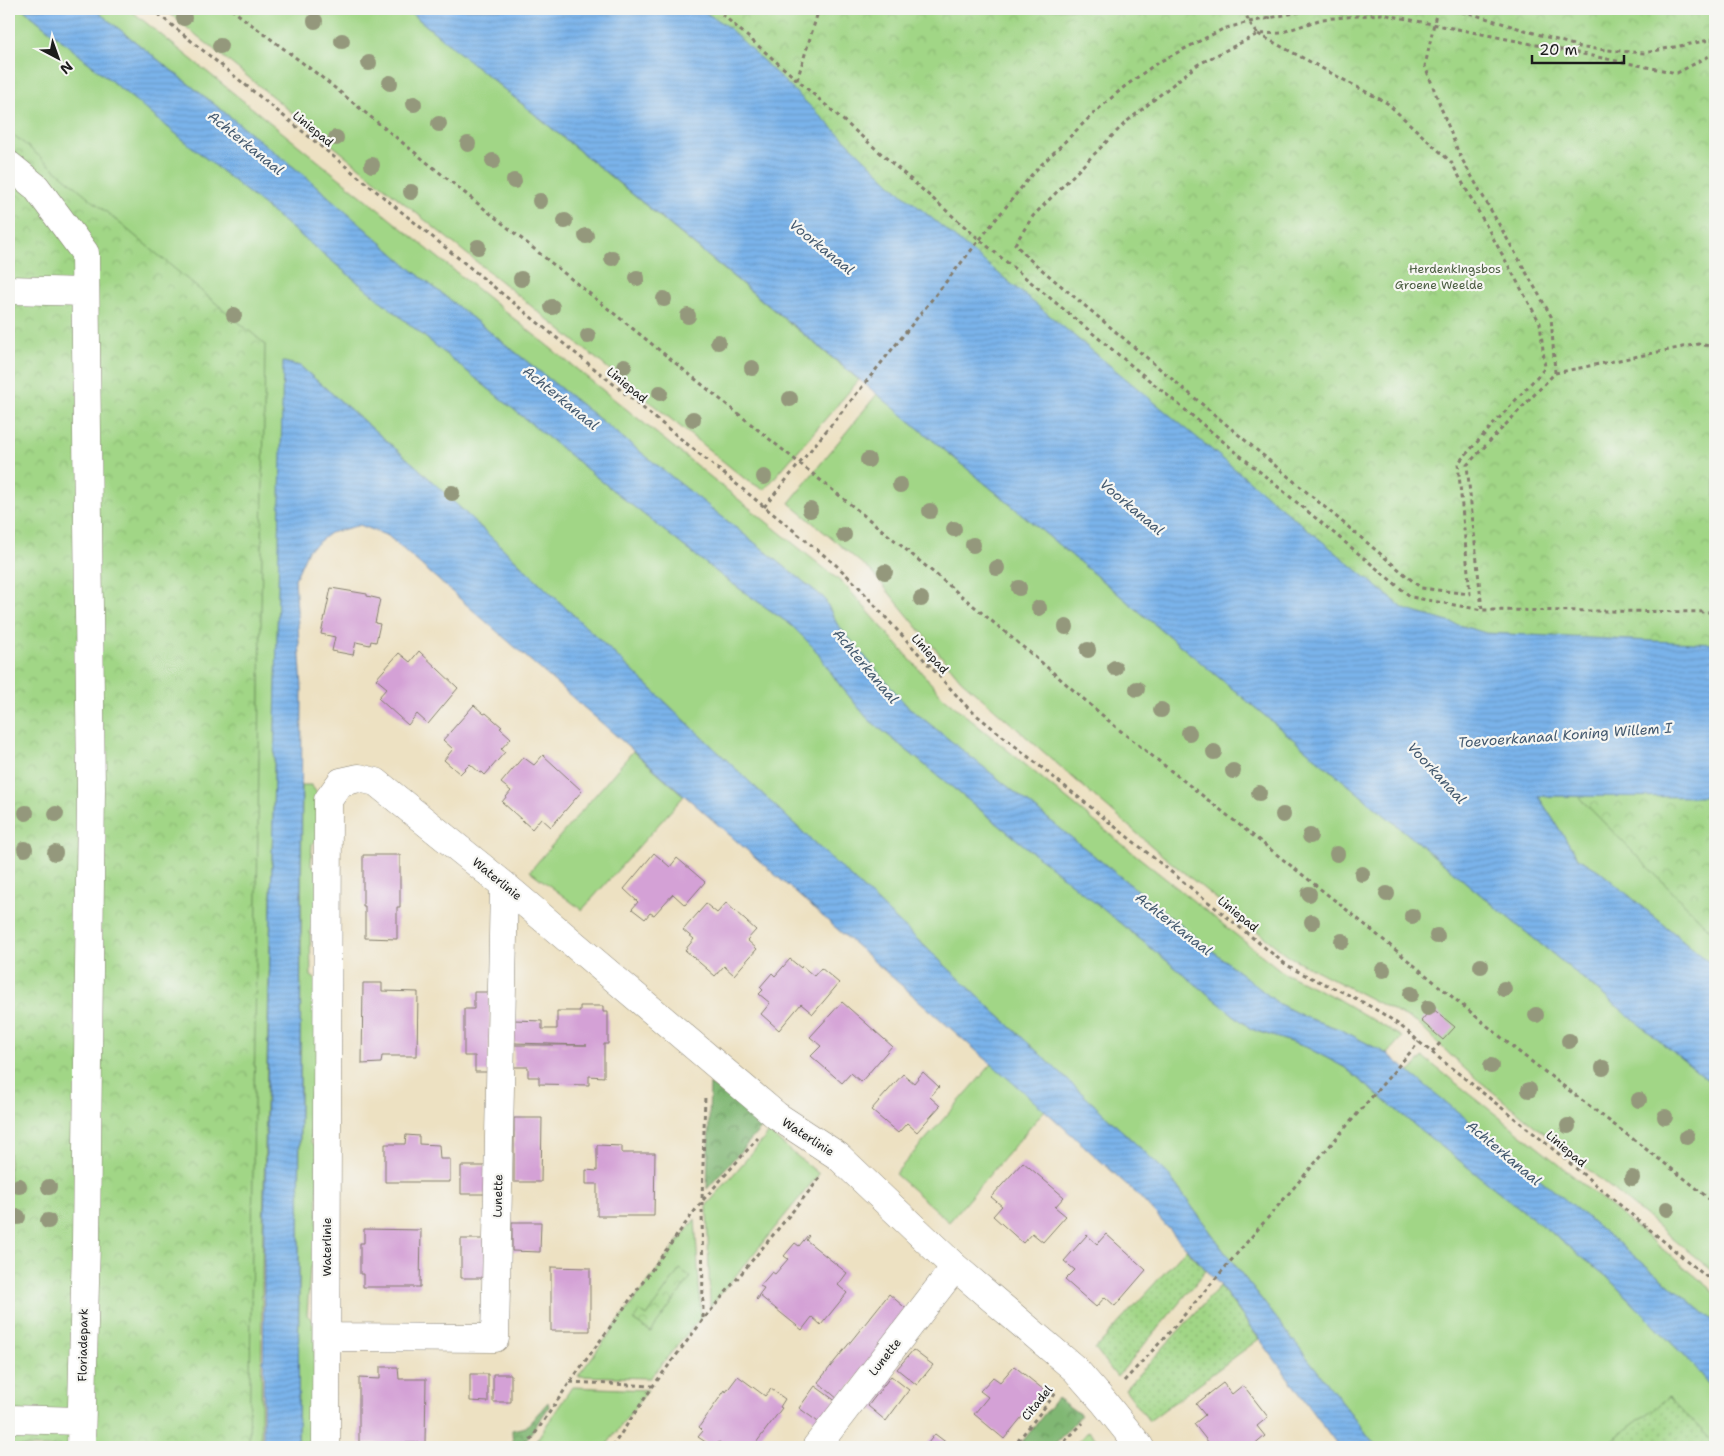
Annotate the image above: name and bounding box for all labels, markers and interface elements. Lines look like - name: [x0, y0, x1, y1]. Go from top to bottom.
- north arrow: [32, 32, 82, 82]
- scale bar: [1532, 32, 1624, 64]
- text: 20 m: [1539, 40, 1578, 60]
- text: N: [56, 57, 77, 78]
- water label: Achterkanaal: [204, 107, 288, 179]
- street label: Liniepad: [289, 108, 337, 151]
- water label: Voorkanaal: [786, 215, 858, 279]
- park label: Herdenkingsbos: [1409, 261, 1501, 277]
- park label: Groene Weelde: [1395, 277, 1483, 293]
- water label: Achterkanaal: [519, 362, 603, 434]
- street label: Liniepad: [603, 364, 651, 407]
- water label: Voorkanaal: [1096, 475, 1168, 539]
- water label: Achterkanaal: [829, 625, 903, 707]
- street label: Liniepad: [908, 631, 952, 678]
- water label: Toevoerkanaal Koning Willem I: [1457, 718, 1674, 751]
- water label: Voorkanaal: [1404, 738, 1470, 808]
- street label: Waterlinie: [469, 854, 525, 904]
- water label: Achterkanaal: [1132, 889, 1216, 959]
- street label: Liniepad: [1214, 893, 1262, 936]
- street label: Waterlinie: [779, 1114, 837, 1160]
- water label: Achterkanaal: [1463, 1116, 1545, 1190]
- street label: Liniepad: [1542, 1127, 1590, 1171]
- street label: Lunette: [490, 1174, 506, 1218]
- street label: Waterlinie: [319, 1217, 335, 1277]
- street label: Floriadepark: [74, 1308, 92, 1382]
- street label: Lunette: [865, 1335, 905, 1379]
- street label: Citadel: [1018, 1382, 1056, 1424]

